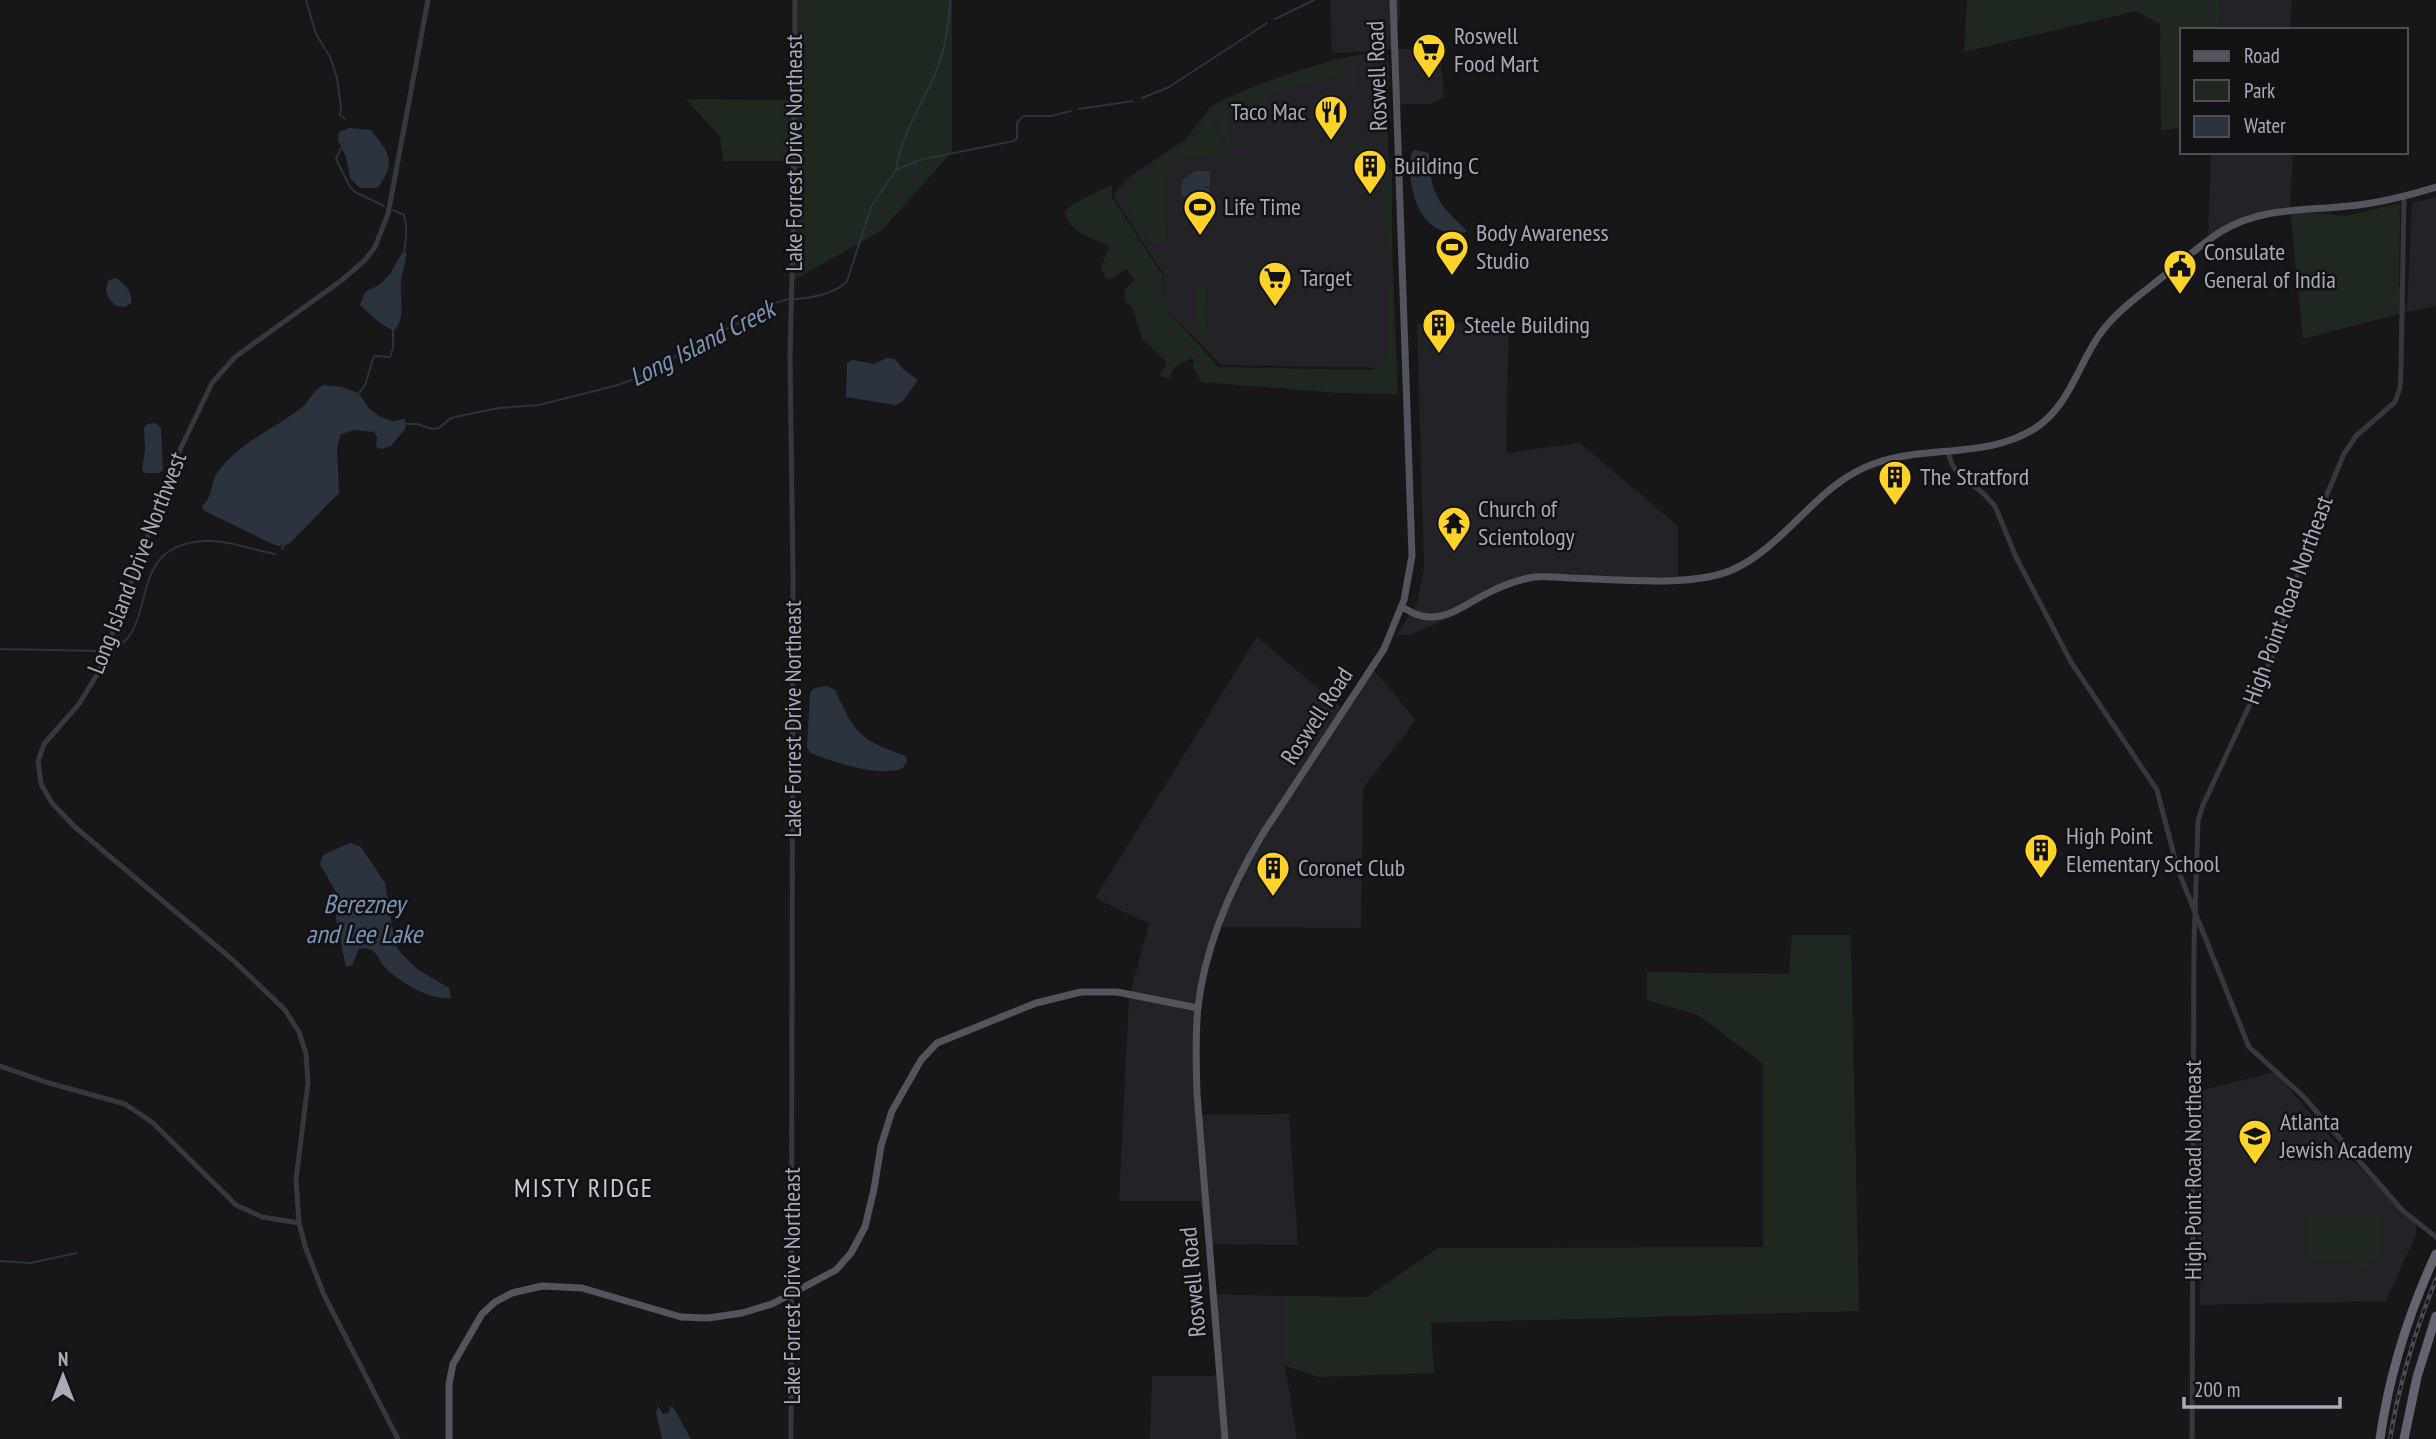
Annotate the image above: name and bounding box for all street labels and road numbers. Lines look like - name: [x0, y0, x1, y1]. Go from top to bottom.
- street label: Roswell Road: [1359, 20, 1394, 132]
- street label: Lake Forrest Drive Northeast: [778, 34, 809, 271]
- street label: Long Island Drive Northwest: [80, 447, 193, 678]
- street label: High Point Road Northeast: [2235, 491, 2340, 708]
- street label: Lake Forrest Drive Northeast: [777, 600, 808, 837]
- street label: Roswell Road: [1274, 661, 1360, 770]
- street label: High Point Road Northeast: [2177, 1060, 2208, 1280]
- street label: Lake Forrest Drive Northeast: [776, 1167, 807, 1404]
- street label: Roswell Road: [1172, 1226, 1213, 1338]

